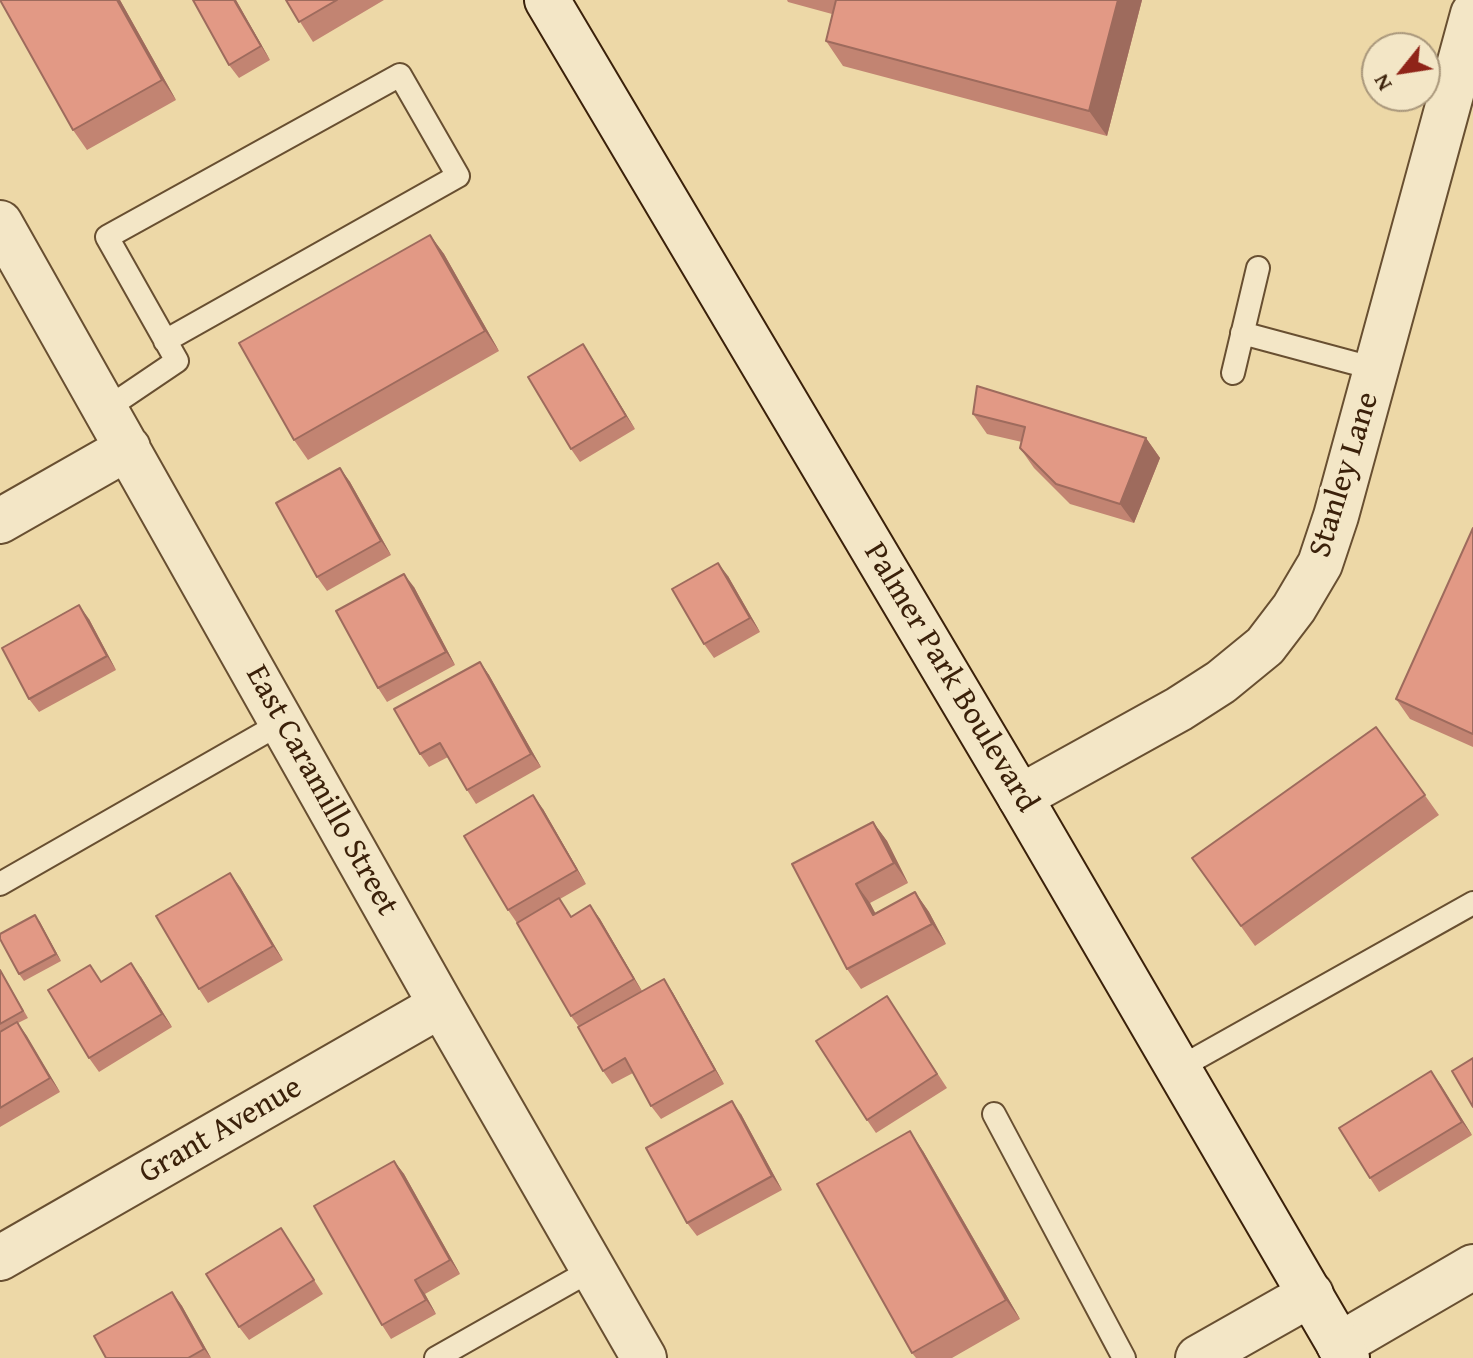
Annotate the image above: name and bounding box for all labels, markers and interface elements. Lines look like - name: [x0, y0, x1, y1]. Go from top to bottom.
- north arrow: [1361, 32, 1441, 112]
- text: N: [1364, 69, 1399, 97]
- street label: Stanley Lane: [1302, 388, 1388, 562]
- street label: Palmer Park Boulevard: [854, 536, 1046, 820]
- street label: East Caramillo Street: [236, 659, 406, 923]
- street label: Grant Avenue: [133, 1069, 309, 1193]

